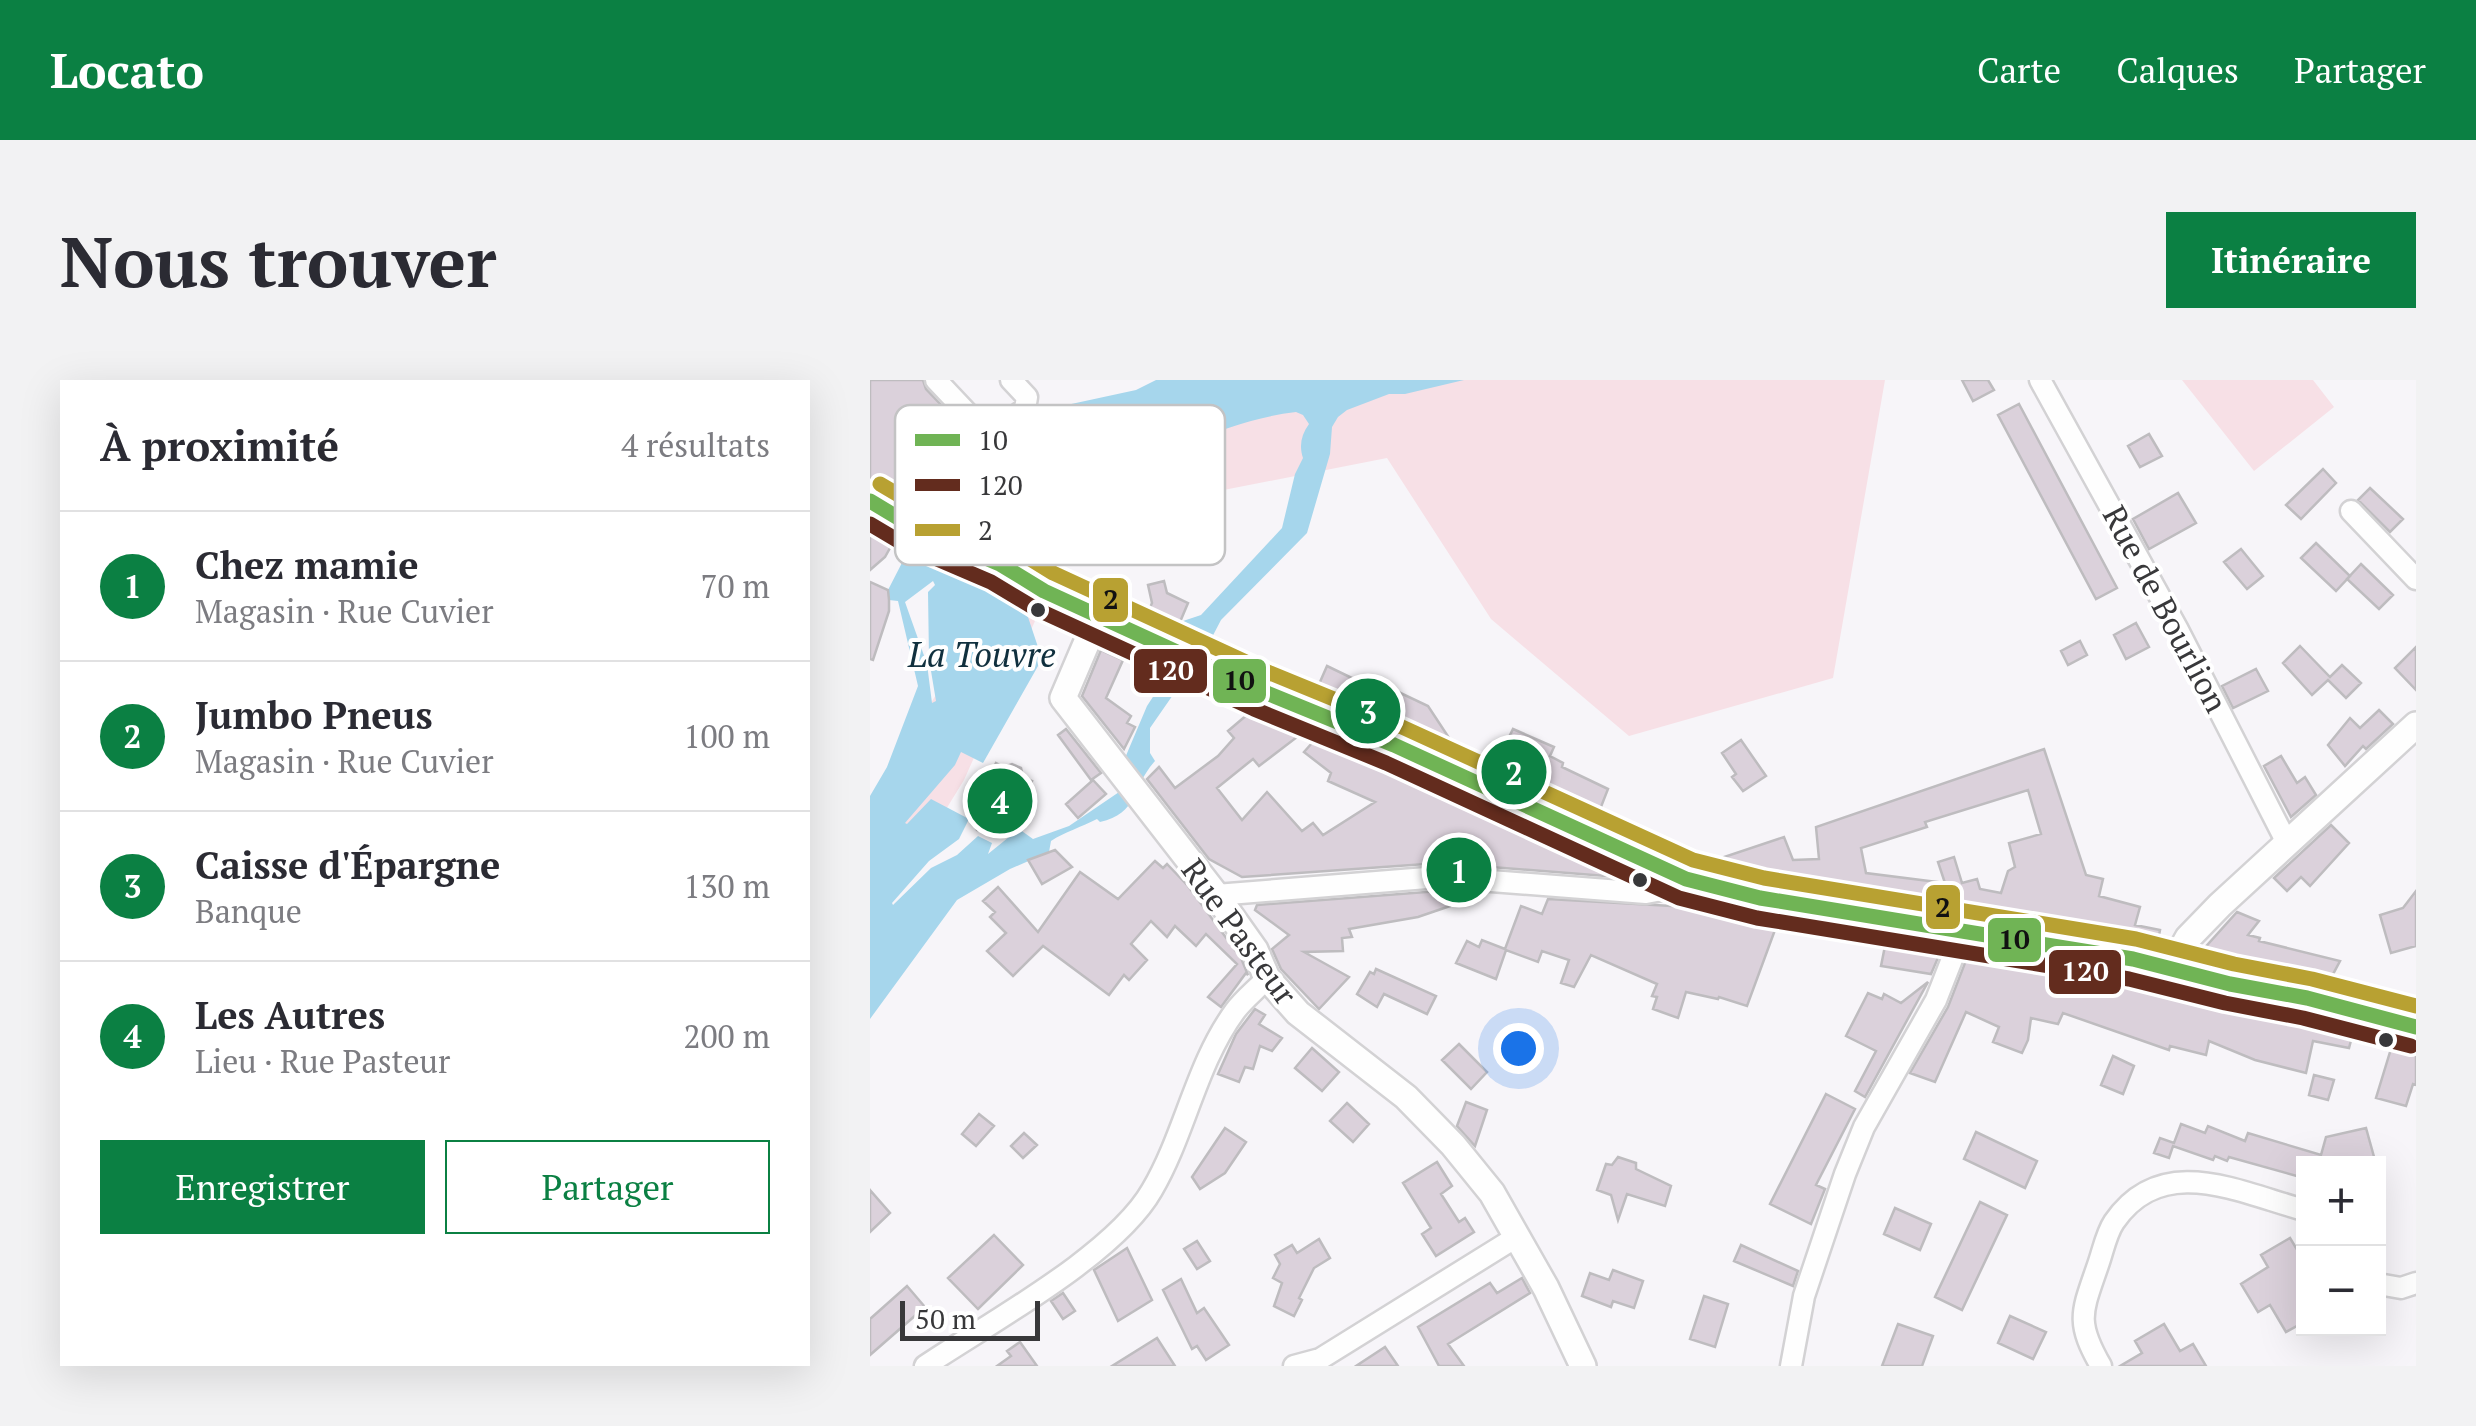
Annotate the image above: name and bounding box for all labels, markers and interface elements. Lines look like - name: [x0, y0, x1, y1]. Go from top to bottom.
- text: Locato: [50, 38, 204, 102]
- text: Carte: [1977, 47, 2061, 93]
- text: Calques: [2116, 47, 2239, 93]
- text: Partager: [2294, 47, 2426, 93]
- button: Itinéraire: [2166, 212, 2416, 308]
- text: Nous trouver: [60, 214, 496, 307]
- legend: [895, 405, 1225, 565]
- text: À proximité: [100, 417, 339, 473]
- text: 10: [978, 421, 1008, 458]
- text: 4 résultats: [621, 424, 770, 466]
- text: 120: [978, 466, 1023, 503]
- street label: Rue de Bourlion: [2094, 498, 2238, 719]
- text: 2: [978, 511, 993, 548]
- text: Chez mamie: [195, 540, 419, 590]
- text: 1: [123, 565, 142, 607]
- text: 70 m: [700, 565, 770, 607]
- line badge: 2: [1091, 576, 1130, 624]
- text: 2: [1103, 580, 1119, 617]
- text: Magasin · Rue Cuvier: [195, 590, 493, 632]
- unlabelled marker: [1028, 600, 1048, 620]
- water label: La Touvre: [907, 631, 1056, 677]
- line badge: 120: [1132, 647, 1209, 695]
- text: 120: [1146, 651, 1194, 688]
- line badge: 10: [1211, 657, 1268, 705]
- text: 10: [1223, 661, 1255, 698]
- pin: 3: [1336, 674, 1400, 748]
- text: Jumbo Pneus: [195, 690, 433, 740]
- text: 2: [123, 715, 142, 757]
- text: 100 m: [683, 715, 770, 757]
- pin: 2: [1482, 734, 1546, 810]
- text: Magasin · Rue Cuvier: [195, 740, 493, 782]
- pin: 4: [968, 764, 1032, 838]
- pin: 1: [1426, 832, 1492, 908]
- text: Caisse d'Épargne: [195, 840, 500, 890]
- street label: Rue Pasteur: [1173, 850, 1307, 1013]
- text: 3: [123, 865, 142, 907]
- text: 130 m: [683, 865, 770, 907]
- unlabelled marker: [1630, 870, 1650, 890]
- line badge: 2: [1924, 883, 1962, 931]
- text: 2: [1935, 888, 1951, 925]
- text: Banque: [195, 890, 302, 932]
- line badge: 10: [1986, 916, 2043, 964]
- text: 10: [1998, 920, 2030, 957]
- line badge: 120: [2047, 948, 2123, 996]
- text: 120: [2061, 952, 2109, 989]
- text: Les Autres: [195, 990, 385, 1040]
- text: 4: [123, 1015, 142, 1057]
- text: 200 m: [683, 1015, 770, 1057]
- your location: [1493, 1023, 1544, 1074]
- unlabelled marker: [2376, 1030, 2396, 1050]
- text: Lieu · Rue Pasteur: [195, 1040, 450, 1082]
- button: Enregistrer: [100, 1140, 425, 1234]
- button: Partager: [445, 1140, 770, 1234]
- map controls: [2296, 1156, 2386, 1336]
- button: +: [2296, 1156, 2386, 1246]
- button: −: [2296, 1246, 2386, 1336]
- scale bar: [900, 1296, 1040, 1340]
- text: 50 m: [915, 1300, 976, 1337]

